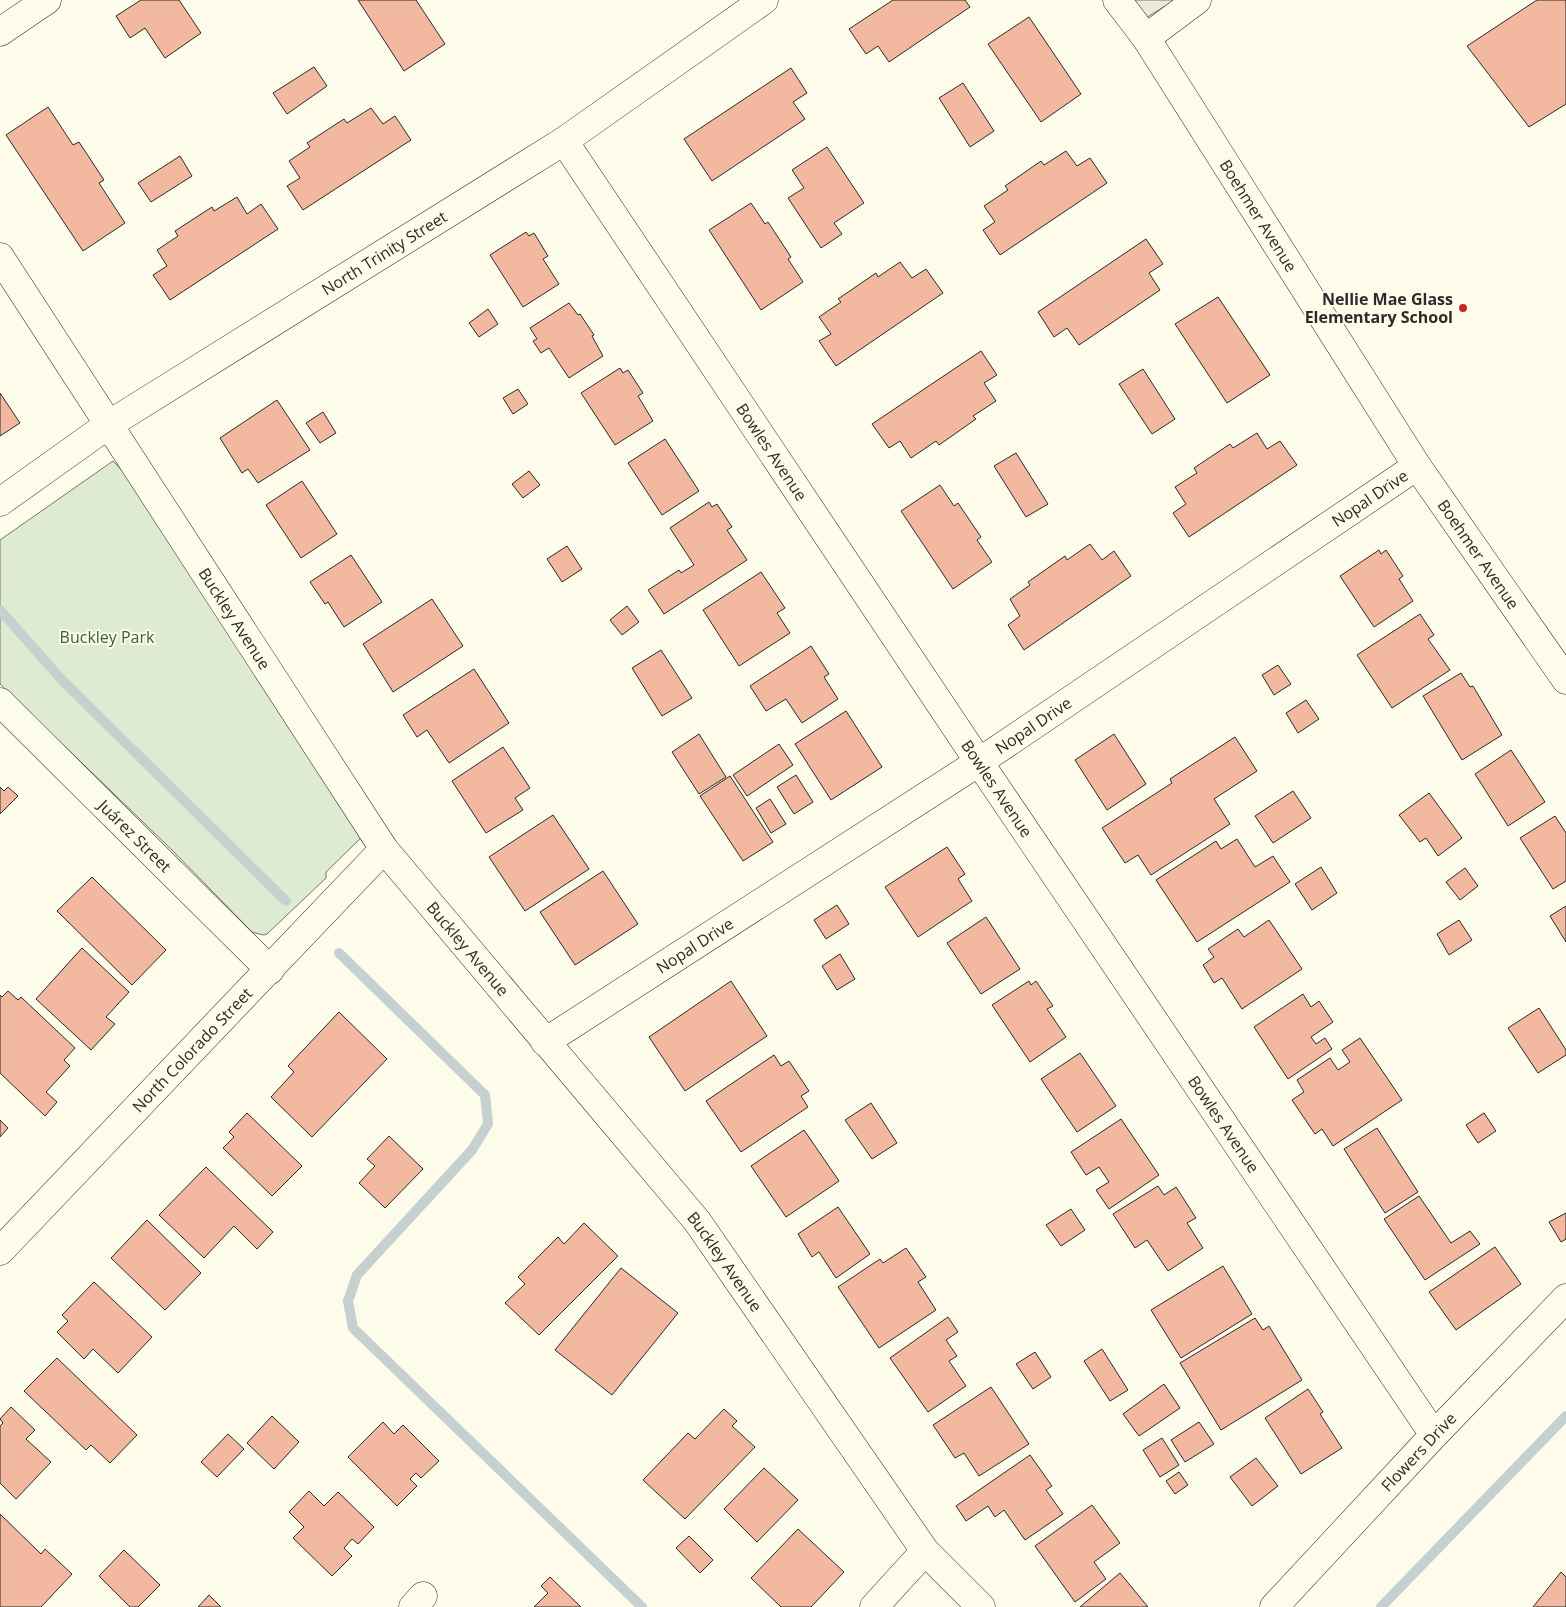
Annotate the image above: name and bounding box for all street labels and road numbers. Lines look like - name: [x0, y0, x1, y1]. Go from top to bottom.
- street label: Boehmer Avenue: [1215, 155, 1302, 276]
- street label: North Trinity Street: [317, 206, 451, 300]
- street label: Bowles Avenue: [731, 399, 812, 505]
- street label: Nopal Drive: [1327, 464, 1412, 532]
- street label: Boehmer Avenue: [1433, 495, 1524, 614]
- street label: Buckley Avenue: [193, 563, 276, 674]
- street label: Nopal Drive: [991, 692, 1076, 759]
- street label: Bowles Avenue: [956, 736, 1038, 842]
- street label: Juárez Street: [92, 793, 176, 877]
- street label: Buckley Avenue: [422, 897, 514, 1001]
- street label: Nopal Drive: [652, 912, 737, 979]
- street label: North Colorado Street: [127, 983, 257, 1117]
- street label: Bowles Avenue: [1183, 1071, 1265, 1177]
- street label: Buckley Avenue: [683, 1207, 767, 1316]
- street label: Flowers Drive: [1376, 1408, 1461, 1496]

